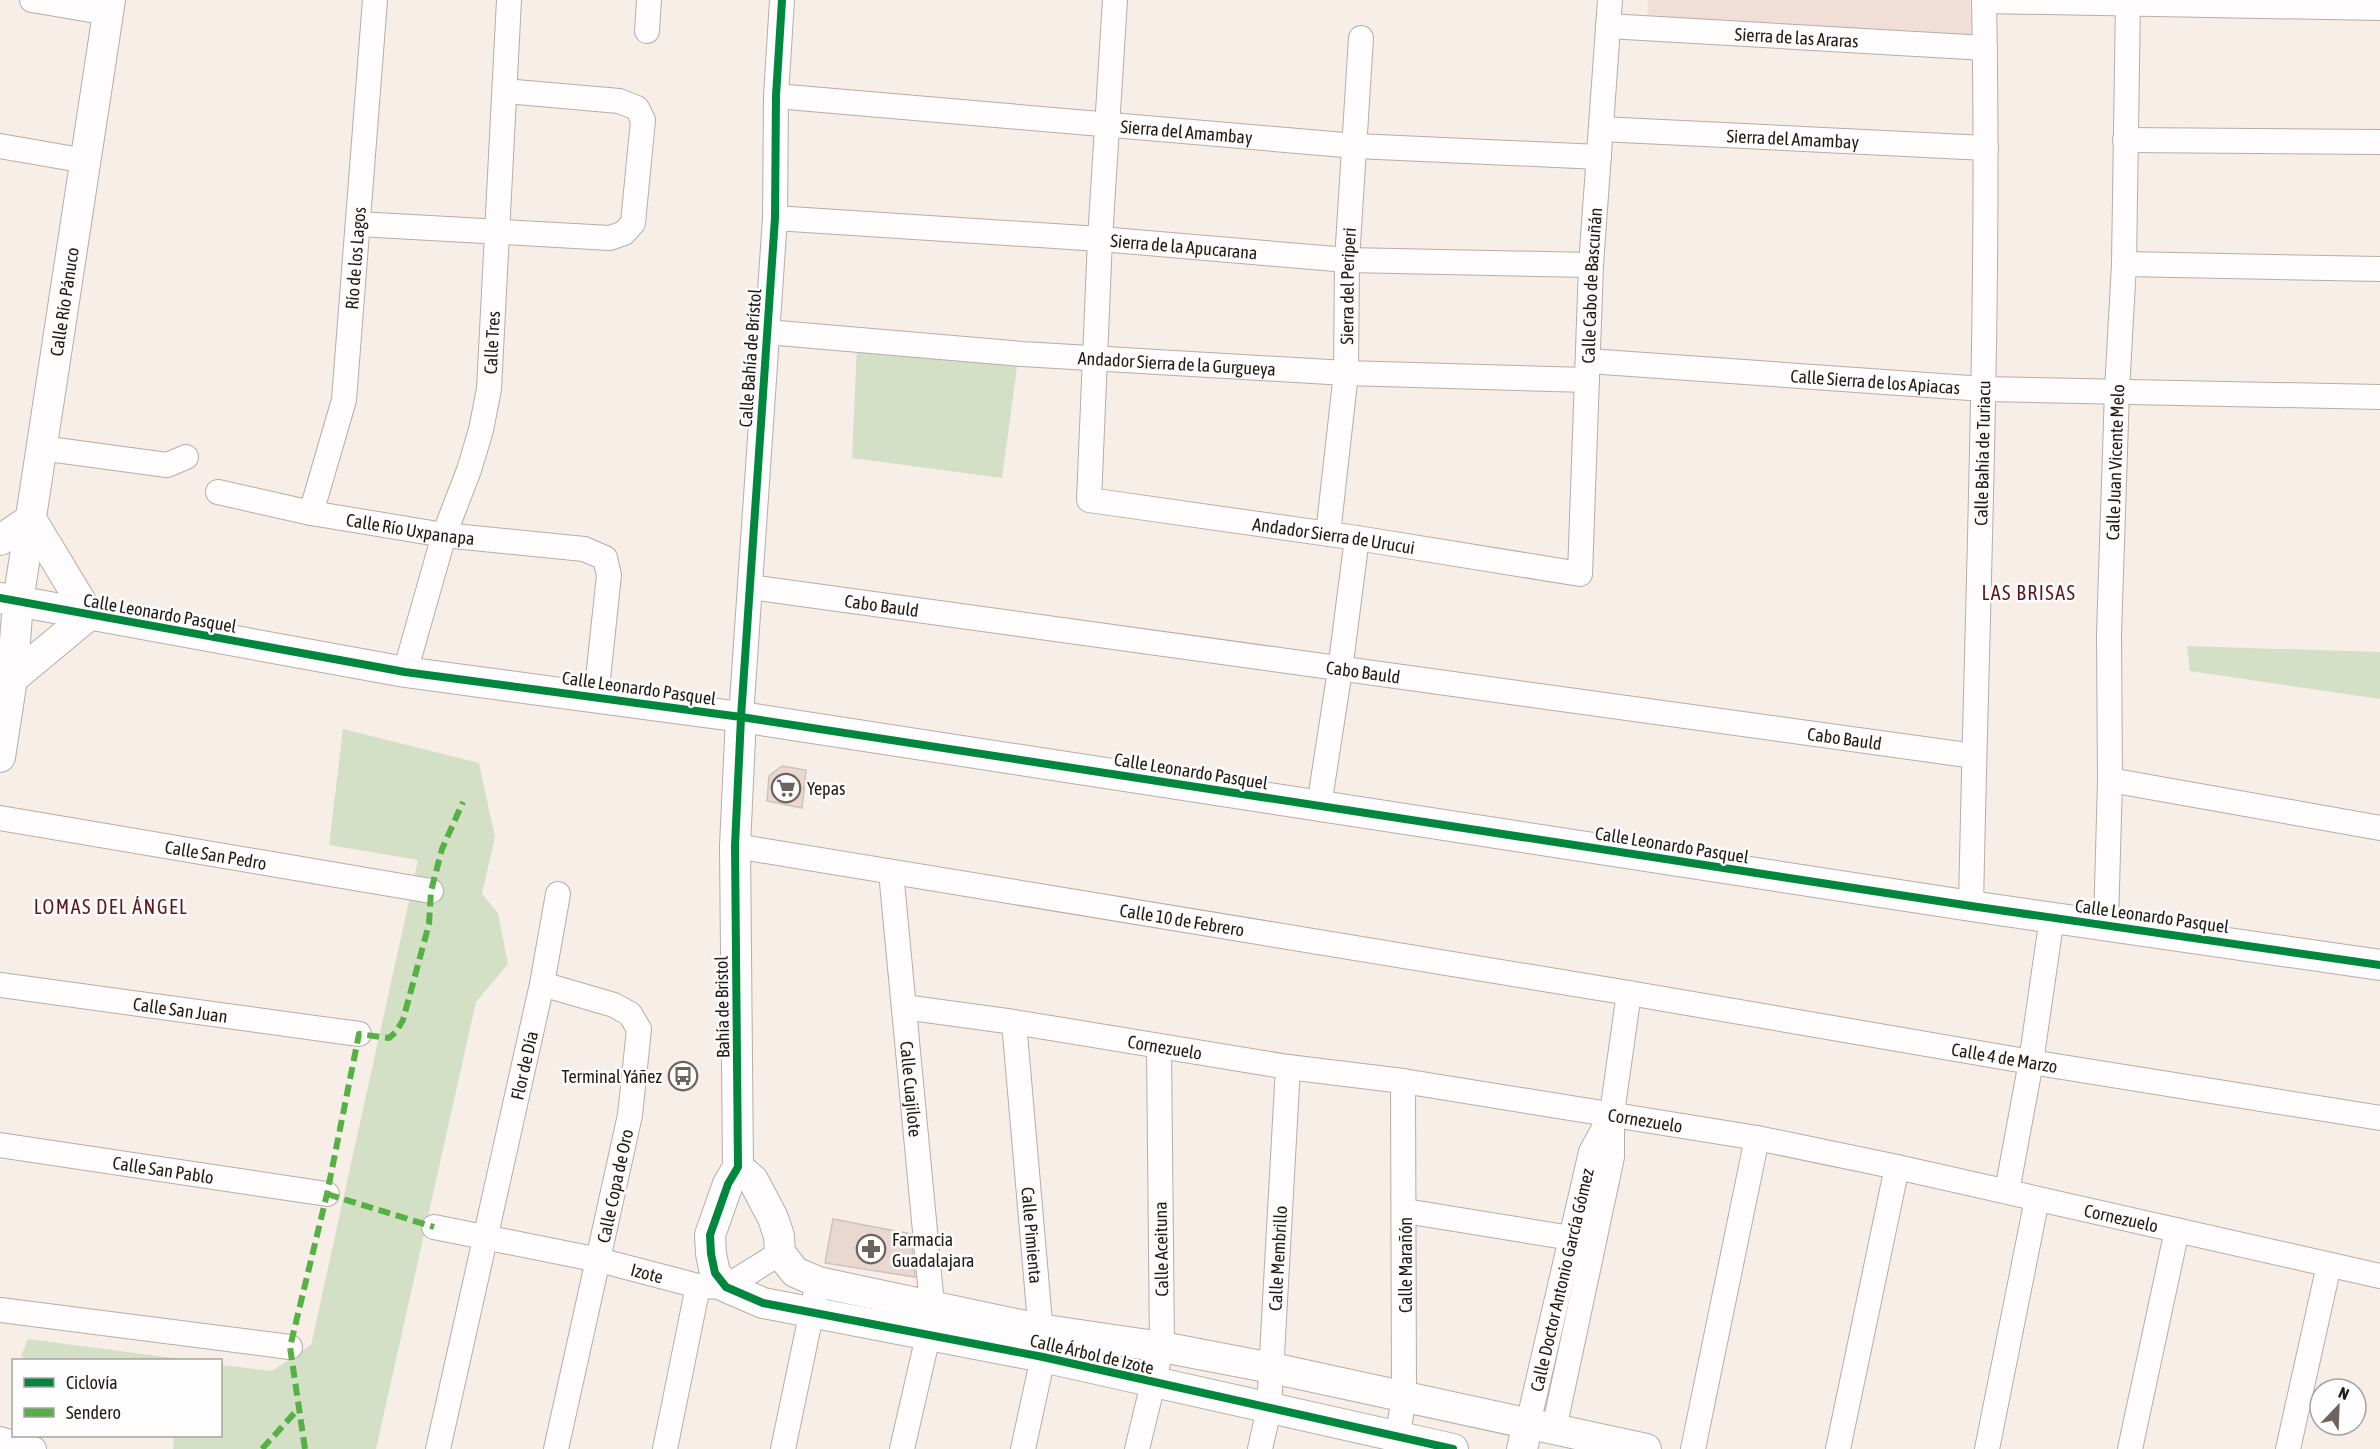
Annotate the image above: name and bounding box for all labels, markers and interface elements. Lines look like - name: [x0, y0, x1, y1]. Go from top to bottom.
- street label: Sierra de las Araras: [1734, 23, 1859, 51]
- street label: Sierra del Amambay: [1120, 115, 1253, 148]
- street label: Sierra del Amambay: [1726, 125, 1859, 152]
- street label: Río de los Lagos: [341, 206, 369, 310]
- street label: Calle Cabo de Bascuñán: [1577, 207, 1606, 364]
- street label: Sierra del Periperi: [1336, 227, 1360, 345]
- street label: Sierra de la Apucarana: [1110, 229, 1258, 263]
- street label: Calle Río Pánuco: [45, 246, 83, 358]
- street label: Calle Bahía de Brístol: [735, 288, 765, 428]
- street label: Calle Tres: [479, 311, 503, 375]
- street label: Andador Sierra de la Gurgueya: [1077, 347, 1276, 379]
- street label: Calle Sierra de los Apiacas: [1790, 365, 1961, 398]
- street label: Calle Bahía de Turiacu: [1970, 380, 1994, 526]
- street label: Calle Juan Vicente Melo: [2102, 384, 2128, 541]
- street label: Calle Río Uxpanapa: [345, 509, 475, 548]
- street label: Andador Sierra de Urucui: [1251, 513, 1416, 558]
- district label: LAS BRISAS: [1982, 581, 2076, 604]
- street label: Calle Leonardo Pasquel: [82, 589, 238, 637]
- street label: Cabo Bauld: [843, 590, 920, 621]
- street label: Cabo Bauld: [1325, 656, 1402, 687]
- street label: Calle Leonardo Pasquel: [561, 667, 718, 709]
- street label: Cabo Bauld: [1806, 723, 1883, 754]
- street label: Calle Leonardo Pasquel: [1113, 748, 1270, 794]
- supermarket icon: Yepas: [770, 772, 802, 804]
- place label: Yepas: [807, 778, 845, 799]
- street label: Calle Leonardo Pasquel: [1594, 822, 1751, 868]
- street label: Calle San Pedro: [164, 836, 268, 874]
- district label: LOMAS DEL ÁNGEL: [34, 895, 188, 918]
- street label: Calle Leonardo Pasquel: [2074, 895, 2231, 937]
- street label: Calle 10 de Febrero: [1118, 899, 1246, 940]
- street label: Bahía de Bristol: [711, 955, 733, 1058]
- street label: Calle San Juan: [132, 993, 229, 1026]
- street label: Flor de Día: [506, 1029, 542, 1102]
- street label: Cornezuelo: [1126, 1030, 1204, 1063]
- street label: Calle 4 de Marzo: [1950, 1038, 2059, 1077]
- street label: Calle Cuajilote: [897, 1040, 927, 1138]
- bus stop icon: Terminal Yáñez: [667, 1060, 699, 1092]
- place label: Terminal Yáñez: [562, 1066, 663, 1087]
- street label: Cornezuelo: [1607, 1104, 1684, 1136]
- street label: Calle Copa de Oro: [593, 1127, 637, 1245]
- street label: Calle San Pablo: [111, 1152, 215, 1187]
- street label: Calle Doctor Antonio García Gómez: [1525, 1166, 1598, 1393]
- street label: Calle Pimienta: [1018, 1186, 1047, 1284]
- street label: Cornezuelo: [2082, 1199, 2160, 1236]
- street label: Calle Aceituna: [1150, 1201, 1172, 1297]
- street label: Calle Membrillo: [1264, 1205, 1291, 1312]
- street label: Calle Marañón: [1395, 1217, 1416, 1313]
- place label: Farmacia Guadalajara: [892, 1229, 974, 1271]
- pharmacy icon: Farmacia Guadalajara: [855, 1233, 887, 1265]
- street label: Izote: [629, 1258, 666, 1287]
- street label: Calle Árbol de Izote: [1028, 1330, 1156, 1378]
- legend: [12, 1359, 222, 1437]
- text: Ciclovía: [66, 1372, 118, 1393]
- north arrow: [2308, 1377, 2368, 1437]
- text: N: [2336, 1383, 2352, 1403]
- text: Sendero: [66, 1402, 121, 1423]

